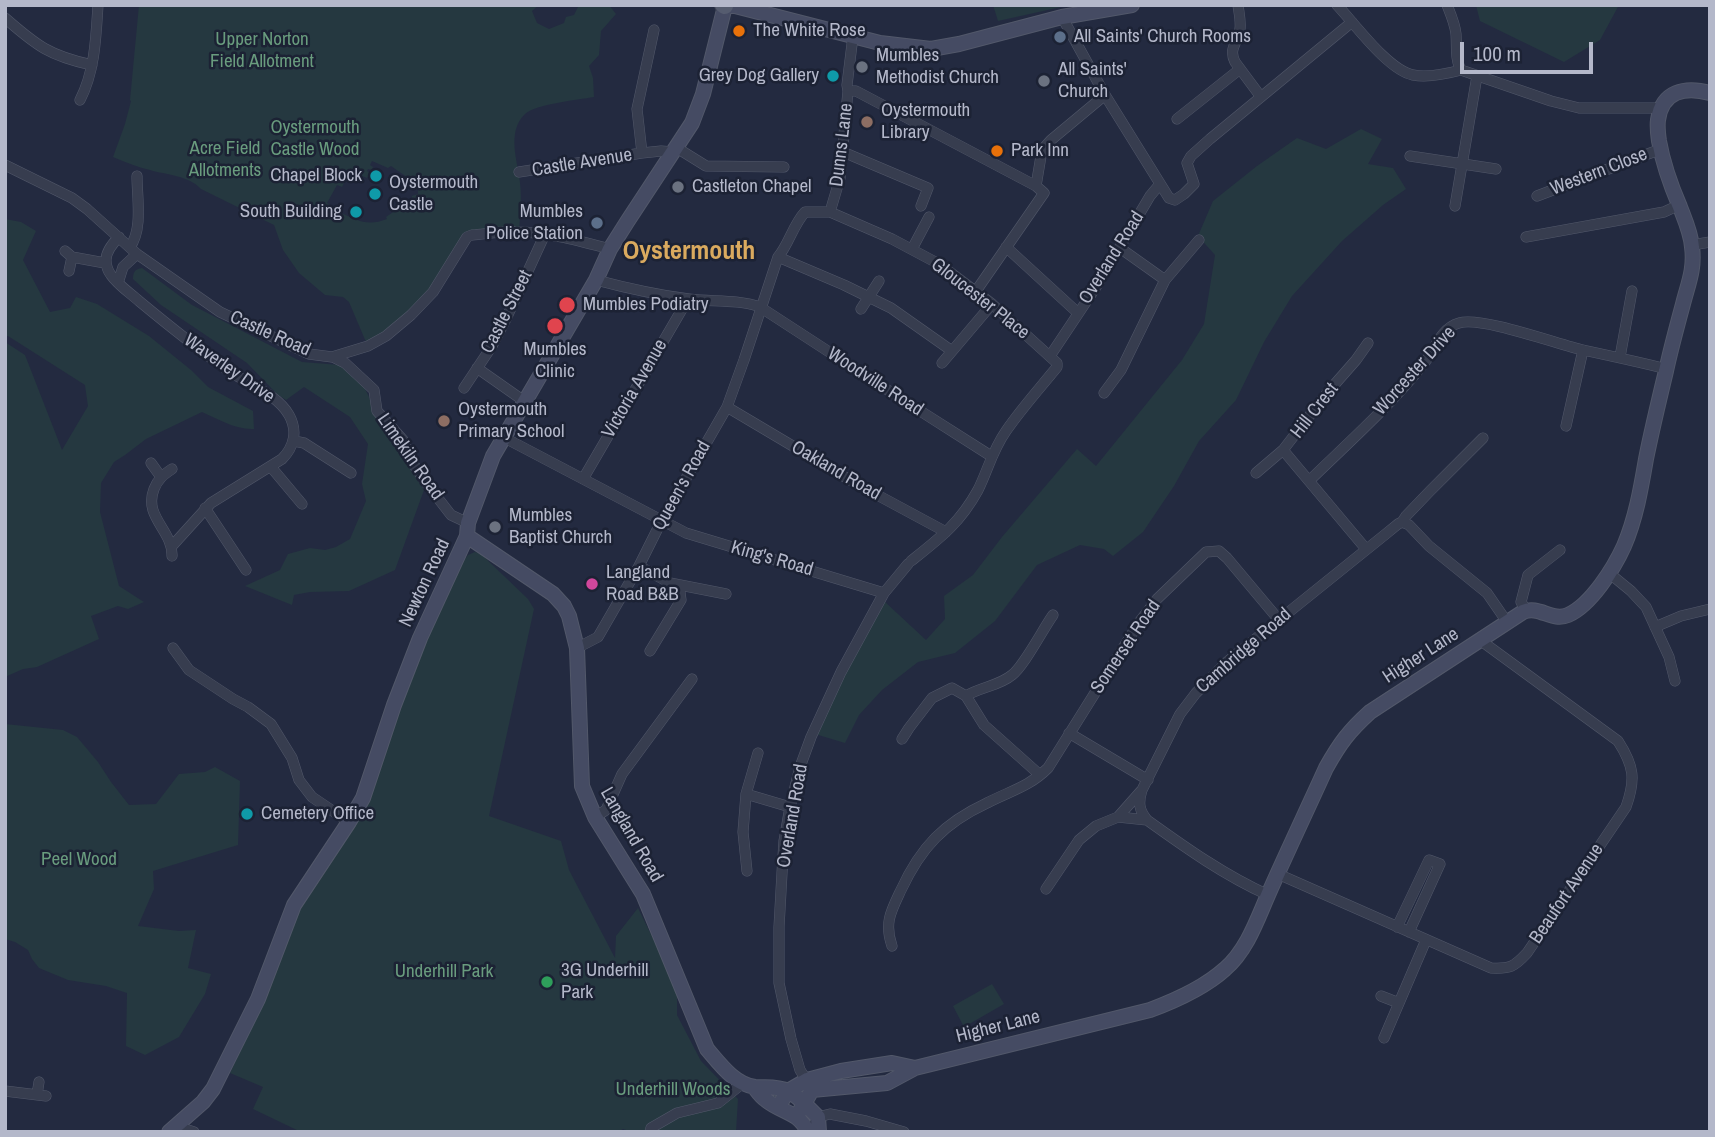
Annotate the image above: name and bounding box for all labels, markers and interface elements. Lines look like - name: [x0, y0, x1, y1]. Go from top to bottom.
- place label: The White Rose: [753, 20, 866, 42]
- marker: The White Rose: [731, 23, 747, 39]
- place label: All Saints' Church Rooms: [1074, 26, 1251, 48]
- scale bar: [1463, 28, 1596, 72]
- park label: Upper Norton Field Allotment: [210, 29, 314, 73]
- marker: All Saints' Church Rooms: [1052, 29, 1068, 45]
- text: 100 m: [1473, 39, 1521, 68]
- place label: Mumbles Methodist Church: [876, 45, 999, 89]
- marker: Mumbles Methodist Church: [854, 59, 870, 75]
- place label: All Saints' Church: [1058, 59, 1127, 103]
- place label: Grey Dog Gallery: [699, 65, 819, 87]
- marker: Grey Dog Gallery: [825, 68, 841, 84]
- marker: All Saints' Church: [1036, 73, 1052, 89]
- place label: Oystermouth Library: [881, 100, 970, 144]
- street label: Dunns Lane: [826, 102, 858, 188]
- marker: Oystermouth Library: [859, 114, 875, 130]
- park label: Oystermouth Castle Wood: [270, 117, 360, 161]
- park label: Acre Field Allotments: [189, 138, 261, 182]
- place label: Park Inn: [1011, 140, 1069, 162]
- marker: Park Inn: [989, 143, 1005, 159]
- street label: Western Close: [1547, 143, 1651, 201]
- street label: Castle Avenue: [530, 144, 634, 182]
- place label: Chapel Block: [270, 165, 362, 187]
- marker: Chapel Block: [368, 168, 384, 184]
- place label: Oystermouth Castle: [389, 172, 478, 216]
- place label: Castleton Chapel: [692, 176, 812, 198]
- marker: Castleton Chapel: [670, 179, 686, 195]
- marker: Oystermouth Castle: [367, 186, 383, 202]
- place label: South Building: [240, 201, 342, 223]
- place label: Mumbles Police Station: [486, 201, 583, 245]
- marker: South Building: [348, 204, 364, 220]
- street label: Overland Road: [1075, 208, 1149, 308]
- marker: Mumbles Police Station: [589, 215, 605, 231]
- district label: Oystermouth: [623, 236, 755, 268]
- street label: Gloucester Place: [926, 253, 1034, 345]
- street label: Castle Street: [476, 267, 538, 357]
- place label: Mumbles Podiatry: [583, 294, 709, 316]
- marker: Mumbles Podiatry: [557, 295, 577, 315]
- street label: Castle Road: [226, 306, 314, 362]
- marker: Mumbles Clinic: [545, 316, 565, 336]
- street label: Worcester Drive: [1369, 322, 1461, 420]
- street label: Waverley Drive: [179, 329, 279, 409]
- street label: Victoria Avenue: [598, 336, 672, 442]
- place label: Mumbles Clinic: [523, 339, 587, 383]
- street label: Woodville Road: [823, 343, 927, 421]
- street label: Hill Crest: [1286, 379, 1344, 443]
- place label: Oystermouth Primary School: [458, 399, 564, 443]
- street label: Limekiln Road: [372, 409, 448, 505]
- marker: Oystermouth Primary School: [436, 413, 452, 429]
- street label: Oakland Road: [787, 436, 885, 506]
- street label: Queen's Road: [648, 437, 716, 535]
- place label: Mumbles Baptist Church: [509, 505, 612, 549]
- marker: Mumbles Baptist Church: [487, 519, 503, 535]
- street label: Newton Road: [395, 535, 455, 631]
- street label: King's Road: [728, 536, 816, 582]
- place label: Langland Road B&B: [606, 562, 679, 606]
- marker: Langland Road B&B: [584, 576, 600, 592]
- street label: Somerset Road: [1086, 596, 1166, 698]
- street label: Cambridge Road: [1192, 603, 1296, 699]
- street label: Higher Lane: [1379, 623, 1463, 689]
- street label: Overland Road: [773, 762, 813, 870]
- street label: Langland Road: [595, 784, 667, 886]
- place label: Cemetery Office: [261, 803, 374, 825]
- marker: Cemetery Office: [239, 806, 255, 822]
- street label: Beaufort Avenue: [1525, 840, 1609, 948]
- park label: Peel Wood: [41, 849, 117, 871]
- place label: 3G Underhill Park: [561, 960, 648, 1004]
- park label: Underhill Park: [395, 961, 493, 983]
- marker: 3G Underhill Park: [539, 974, 555, 990]
- street label: Higher Lane: [954, 1006, 1042, 1048]
- park label: Underhill Woods: [616, 1079, 730, 1101]

